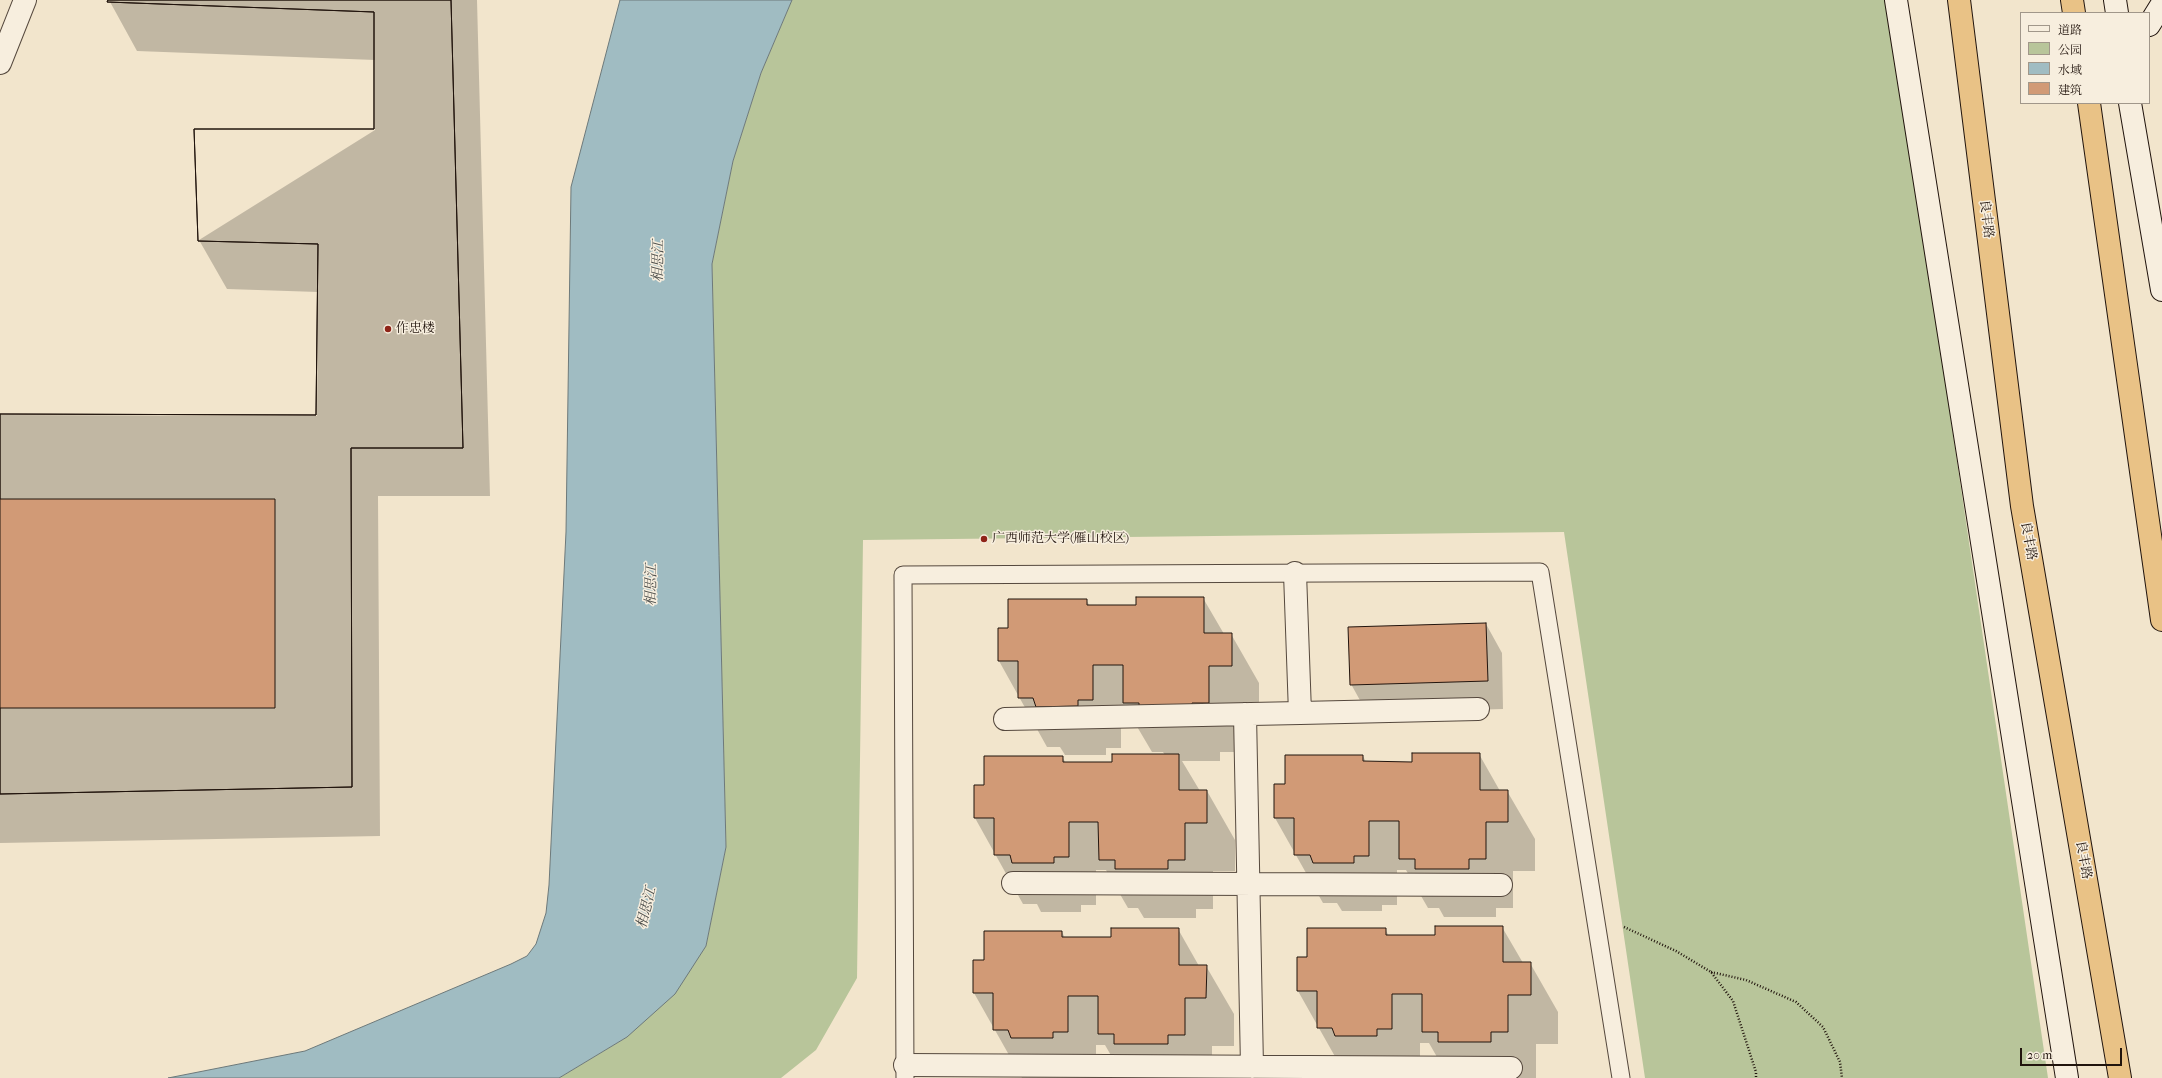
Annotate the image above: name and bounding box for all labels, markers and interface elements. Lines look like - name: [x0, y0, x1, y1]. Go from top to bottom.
- legend: [2020, 12, 2150, 104]
- text: 道路: [2058, 23, 2082, 37]
- text: 公园: [2058, 43, 2082, 57]
- text: 水域: [2058, 63, 2082, 77]
- text: 建筑: [2058, 83, 2082, 97]
- street label: 良丰路: [1976, 199, 1996, 239]
- water label: 相思江: [650, 240, 668, 282]
- place label: 作忠楼: [396, 321, 435, 337]
- marker: 作忠楼: [383, 324, 393, 334]
- street label: 良丰路: [2017, 520, 2039, 562]
- place label: 广西师范大学(雁山校区): [992, 531, 1129, 547]
- marker: 广西师范大学(雁山校区): [979, 534, 989, 544]
- water label: 相思江: [643, 564, 661, 606]
- street label: 良丰路: [2072, 839, 2094, 881]
- water label: 相思江: [634, 886, 660, 930]
- scale bar: [2022, 1040, 2124, 1066]
- text: 20 m: [2027, 1048, 2052, 1062]

